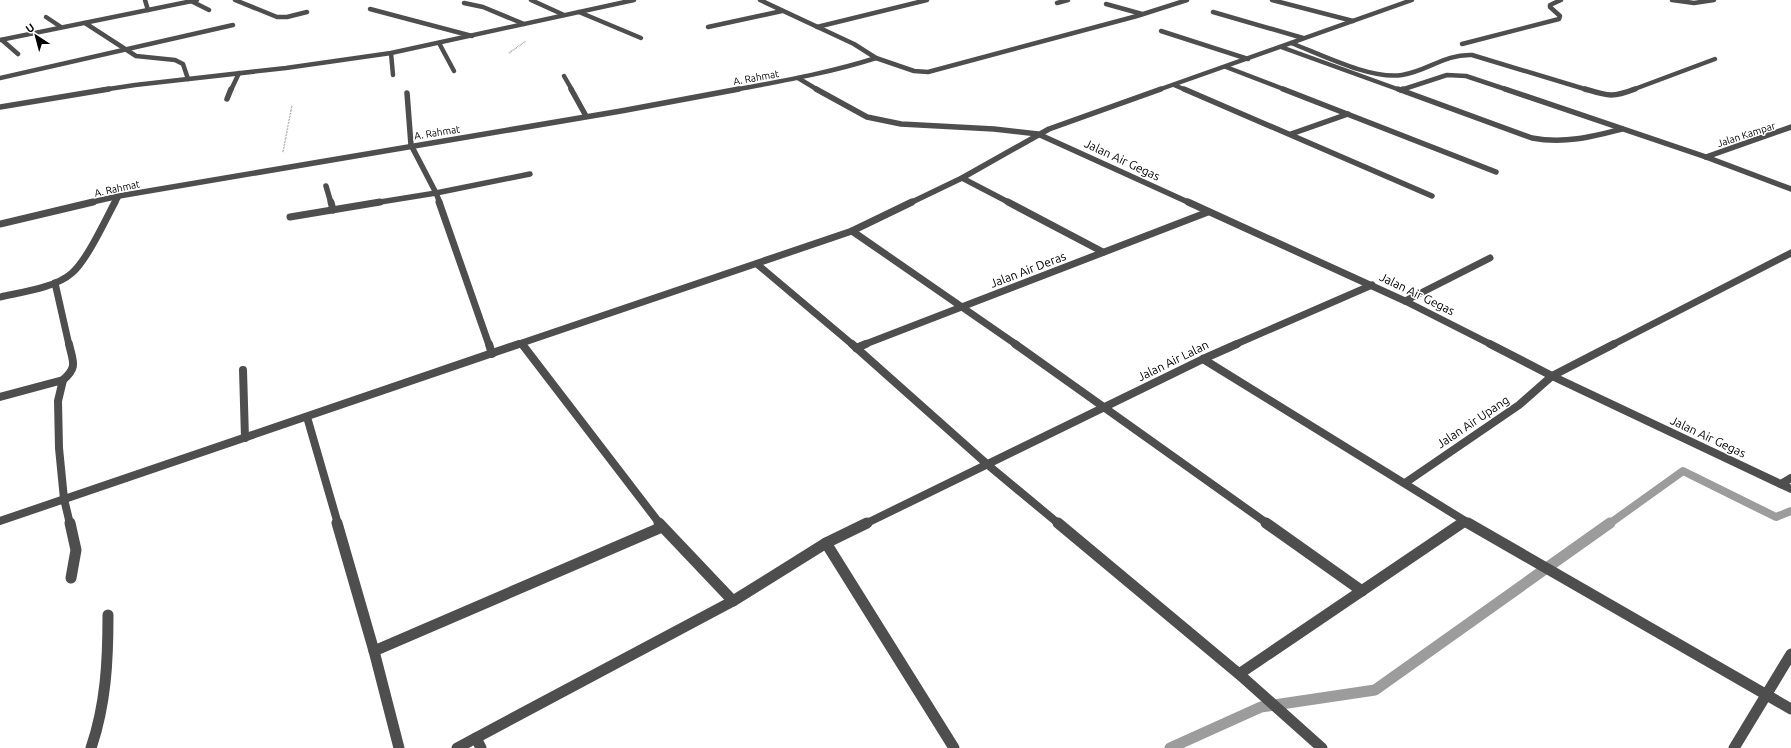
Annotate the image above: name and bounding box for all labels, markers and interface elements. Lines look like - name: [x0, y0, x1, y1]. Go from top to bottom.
- north arrow: [16, 16, 56, 56]
- text: U: [23, 21, 37, 35]
- street label: A. Rahmat: [732, 68, 780, 87]
- street label: Jalan Kampar: [1716, 120, 1777, 149]
- street label: A. Rahmat: [413, 123, 461, 142]
- street label: Jalan Air Gegas: [1082, 136, 1162, 183]
- street label: A. Rahmat: [93, 178, 141, 199]
- street label: Jalan Air Deras: [988, 249, 1068, 290]
- street label: Jalan Air Gegas: [1378, 270, 1457, 317]
- street label: Jalan Air Lalan: [1135, 338, 1210, 383]
- street label: Jalan Air Upang: [1434, 393, 1511, 451]
- street label: Jalan Air Gegas: [1668, 413, 1748, 460]

